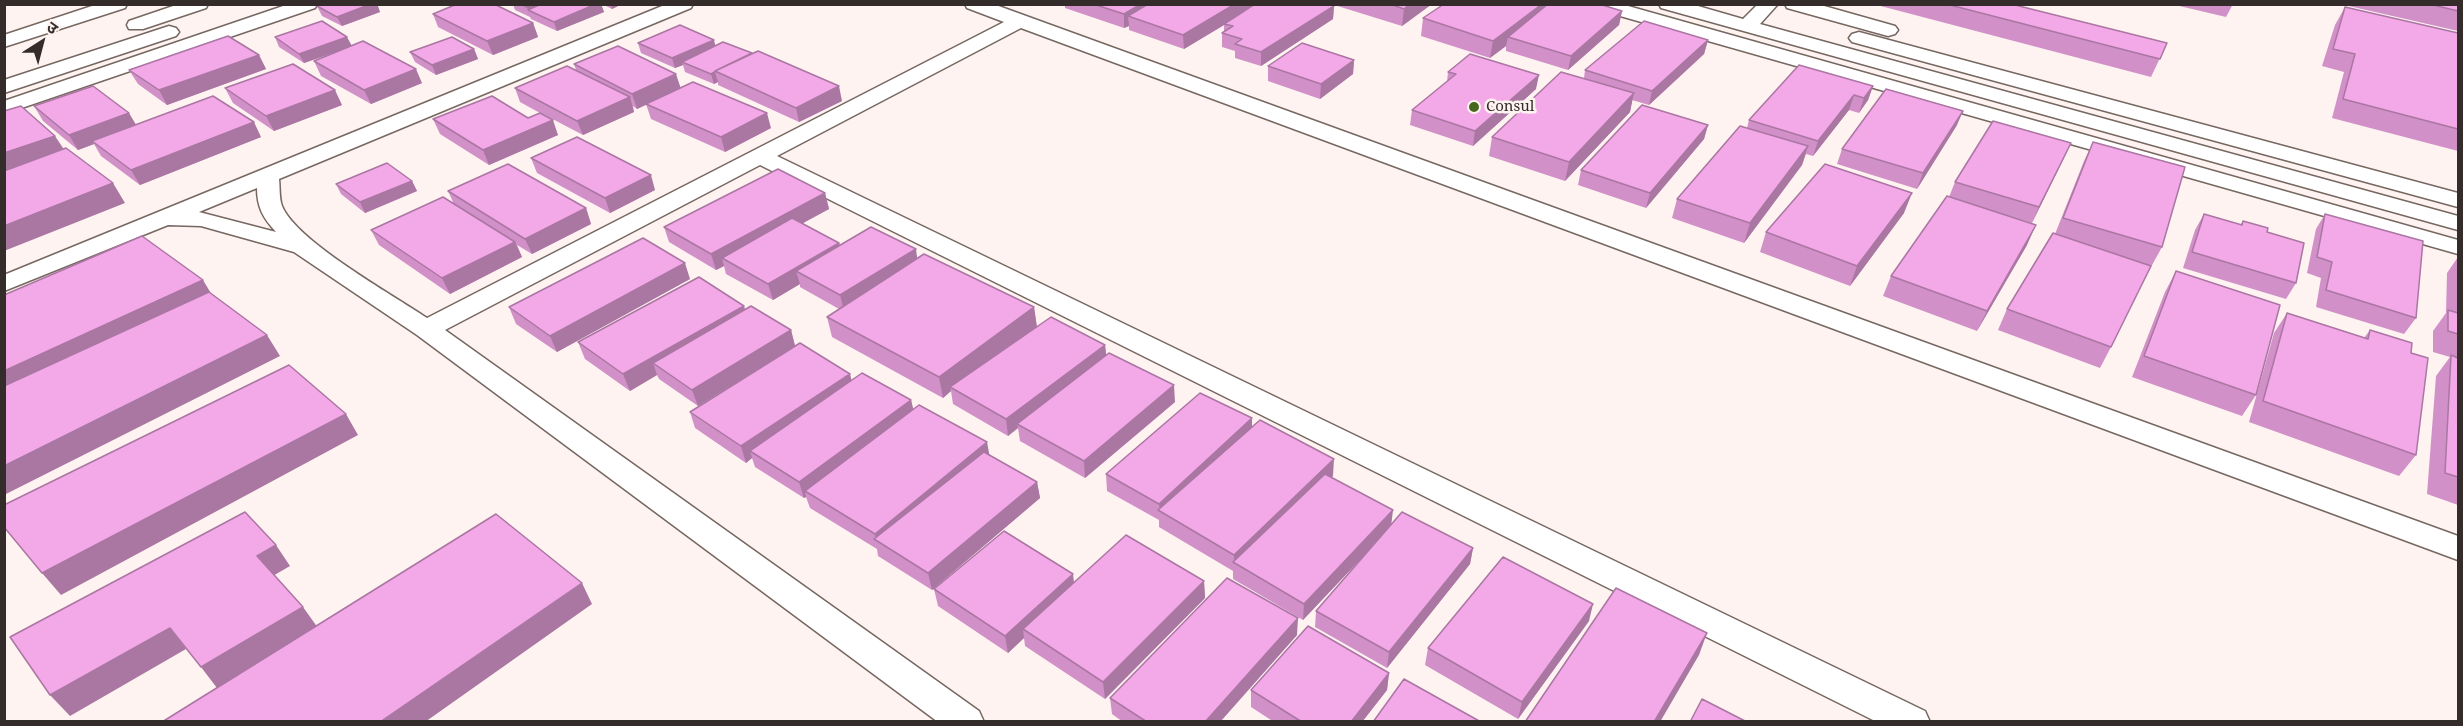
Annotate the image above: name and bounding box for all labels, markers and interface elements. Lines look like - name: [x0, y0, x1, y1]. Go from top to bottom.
- north arrow: [12, 12, 72, 72]
- text: उ: [42, 16, 63, 39]
- place label: Consul: [1486, 98, 1534, 116]
- marker: Consul: [1467, 100, 1481, 114]

